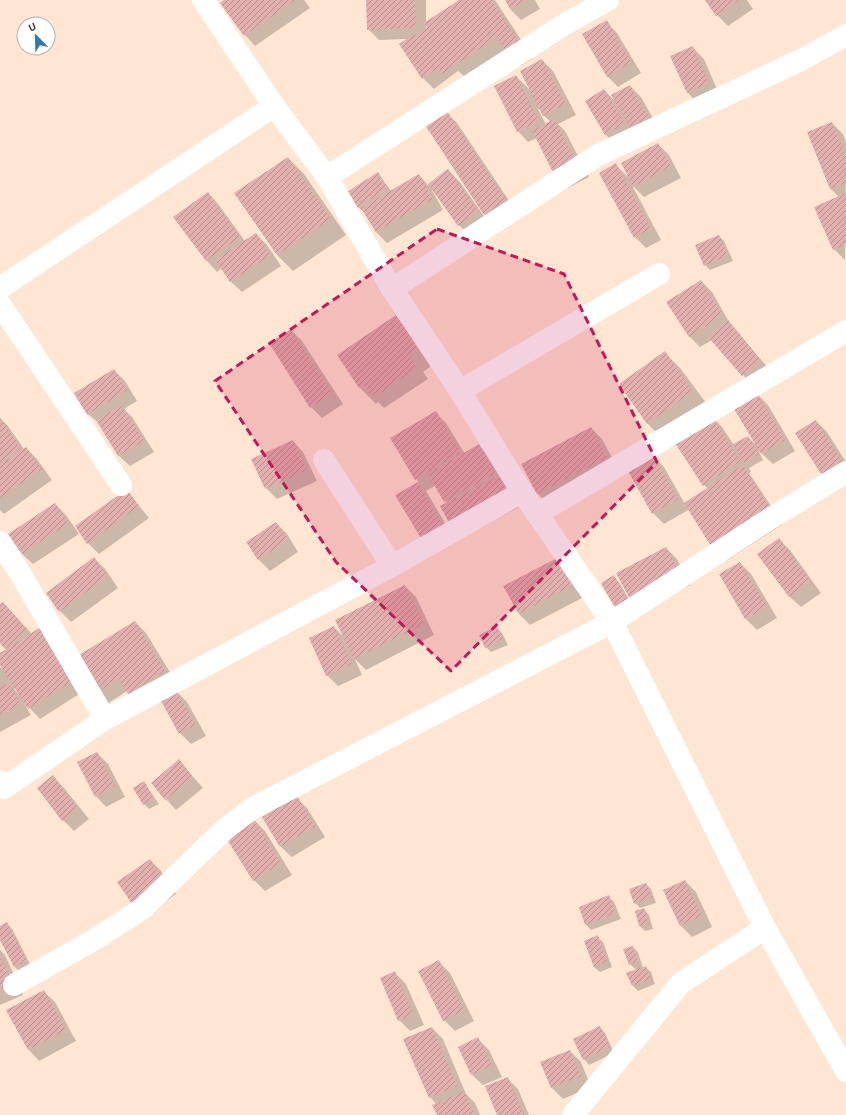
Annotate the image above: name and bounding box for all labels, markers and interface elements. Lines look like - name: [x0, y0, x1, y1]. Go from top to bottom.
- north arrow: [16, 16, 56, 56]
- text: U: [27, 21, 38, 34]

